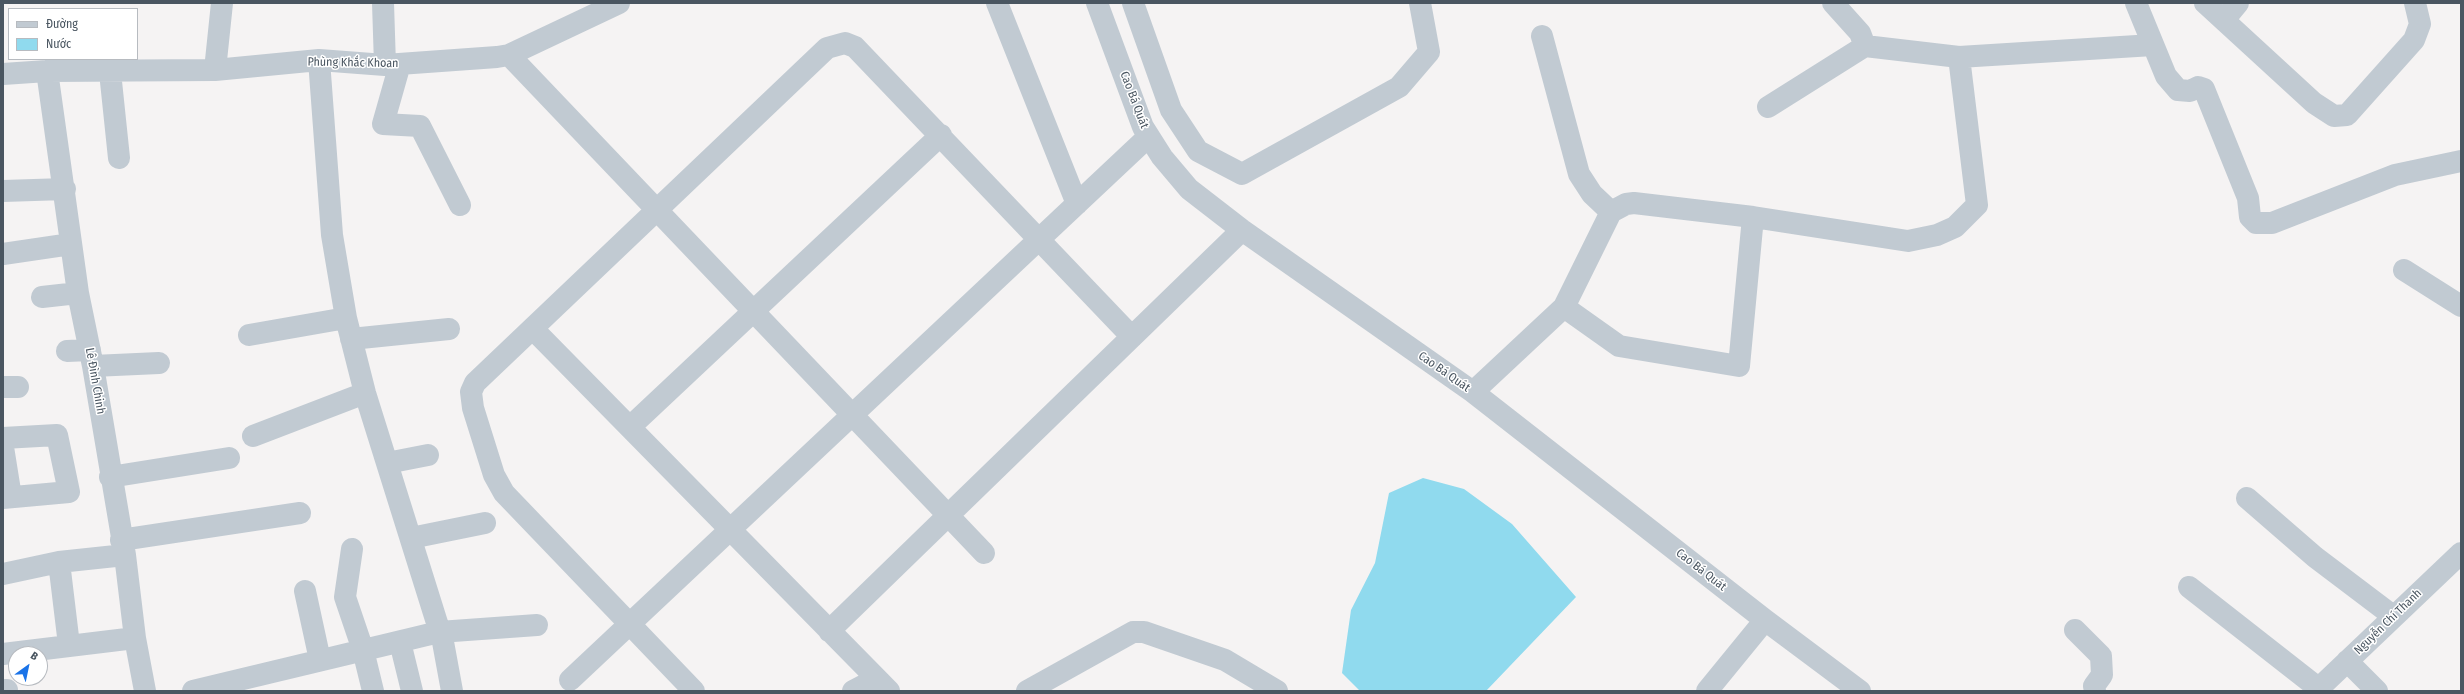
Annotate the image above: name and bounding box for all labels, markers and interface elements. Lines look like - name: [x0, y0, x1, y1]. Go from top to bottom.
- legend: [8, 8, 138, 60]
- text: Đường: [46, 17, 78, 31]
- text: Nước: [46, 37, 71, 51]
- street label: Phùng Khắc Khoan: [307, 55, 399, 71]
- street label: Cao Bá Quát: [1117, 69, 1151, 131]
- street label: Lê Đình Chinh: [82, 347, 108, 415]
- street label: Cao Bá Quát: [1415, 349, 1473, 395]
- street label: Cao Bá Quát: [1673, 546, 1729, 594]
- street label: Nguyễn Chí Thanh: [2351, 586, 2425, 658]
- north arrow: [8, 646, 48, 686]
- text: B: [28, 649, 40, 663]

